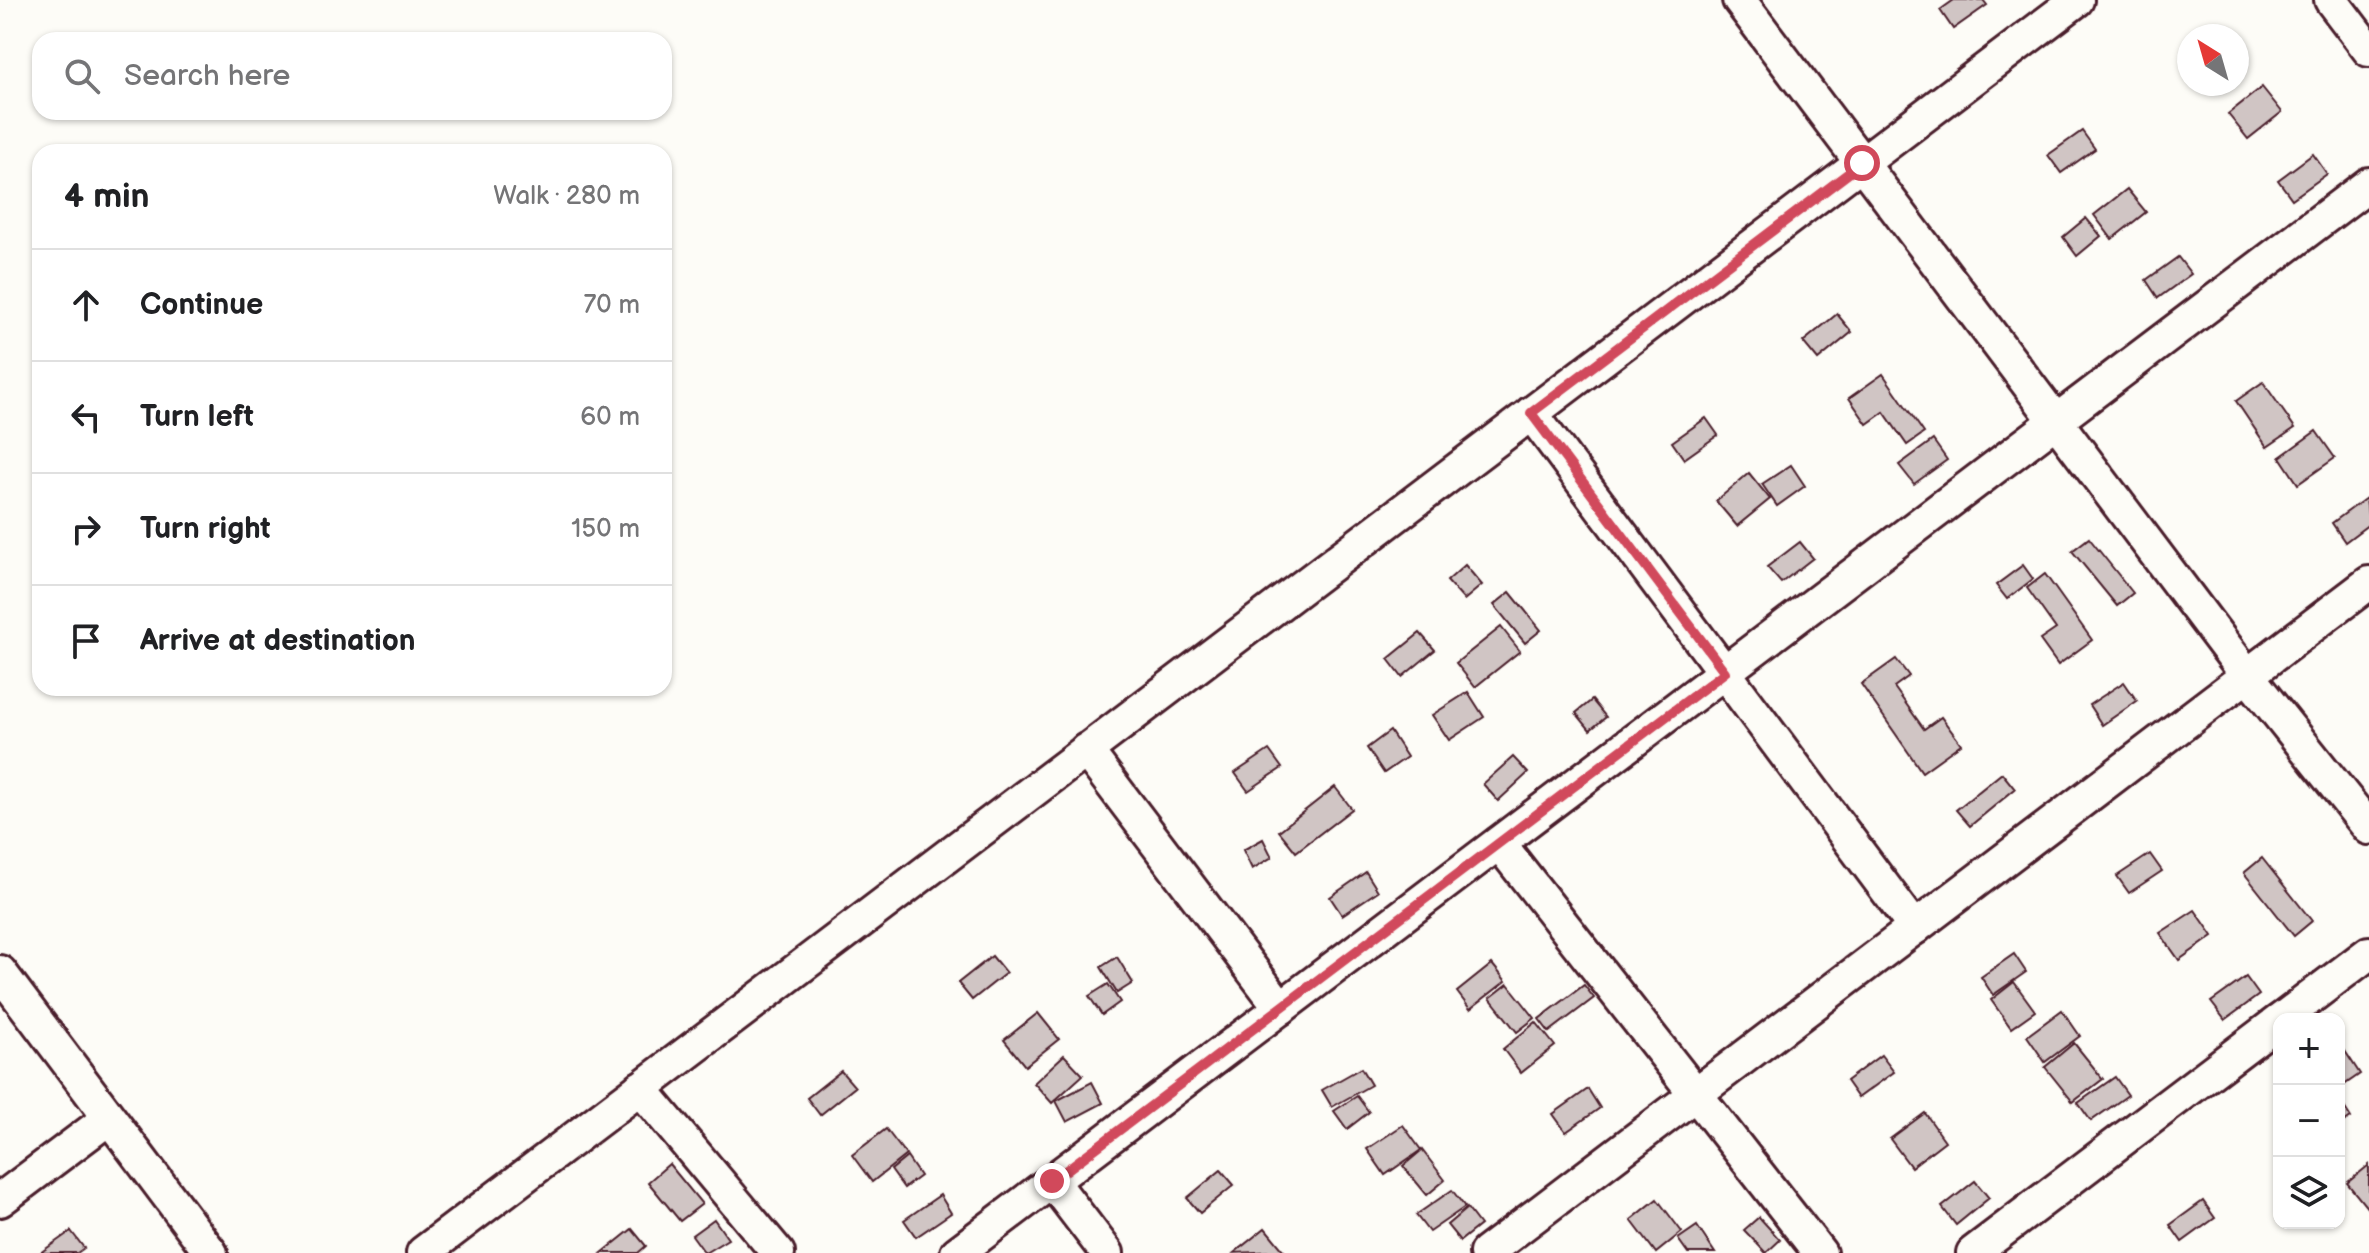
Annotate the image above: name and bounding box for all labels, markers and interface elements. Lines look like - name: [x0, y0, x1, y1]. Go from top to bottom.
- north arrow: [2177, 24, 2249, 96]
- search box: [32, 32, 672, 120]
- icon: search: [60, 54, 104, 98]
- text: Search here: [124, 58, 290, 94]
- route start: [1844, 145, 1880, 181]
- text: 4 min: [64, 176, 150, 217]
- text: Walk · 280 m: [493, 181, 640, 212]
- icon: ahead: [64, 283, 108, 327]
- text: Continue: [140, 287, 263, 323]
- text: 70 m: [583, 290, 640, 321]
- icon: left: [64, 395, 108, 439]
- text: Turn left: [140, 399, 254, 435]
- text: 60 m: [580, 402, 640, 433]
- icon: right: [64, 507, 108, 551]
- text: Turn right: [140, 511, 271, 547]
- text: 150 m: [571, 514, 640, 545]
- icon: arrive: [64, 619, 108, 663]
- text: Arrive at destination: [140, 623, 416, 659]
- map controls: [2273, 1013, 2345, 1229]
- button: +: [2273, 1013, 2345, 1085]
- button: −: [2273, 1085, 2345, 1157]
- button: layers: [2273, 1157, 2345, 1229]
- route end: [1034, 1163, 1070, 1199]

